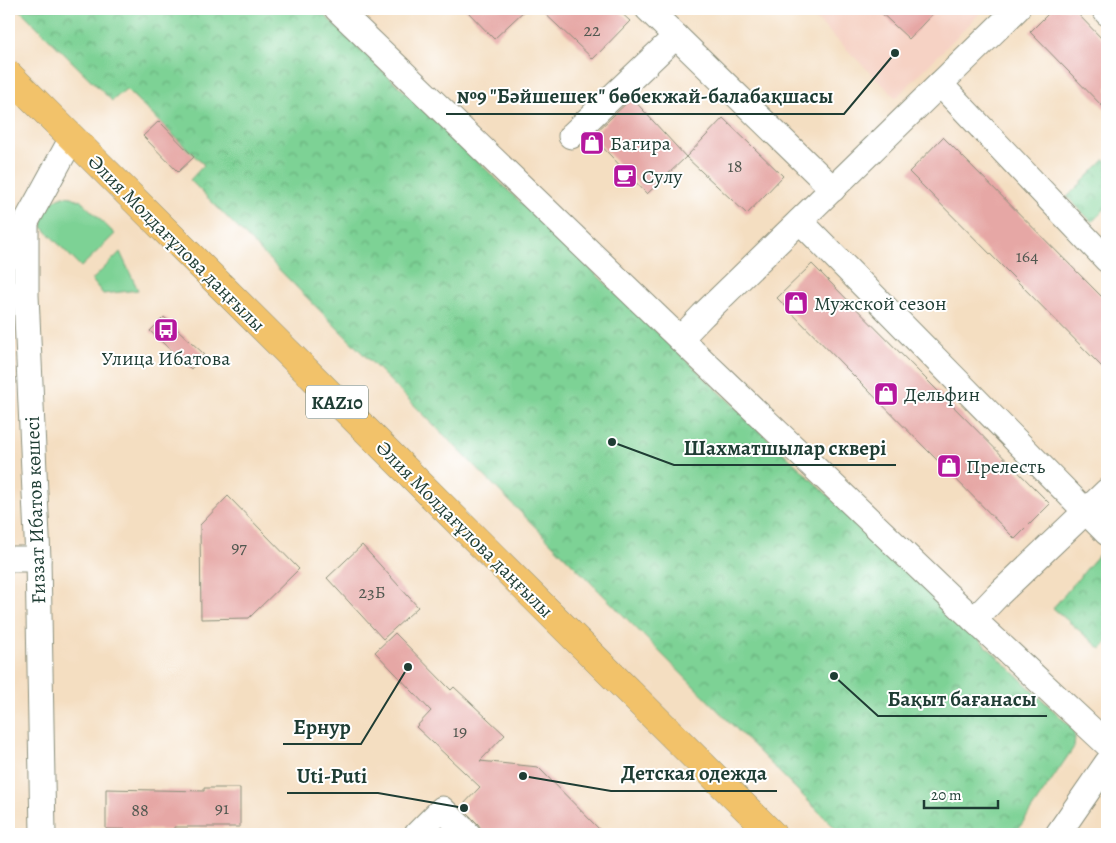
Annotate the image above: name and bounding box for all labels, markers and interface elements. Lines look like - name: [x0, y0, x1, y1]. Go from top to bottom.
- house number: 22: [583, 18, 601, 42]
- callout: №9 "Бәйшешек" бөбекжай-балабақшасы: [446, 78, 844, 114]
- text: №9 "Бәйшешек" бөбекжай-балабақшасы: [457, 82, 833, 110]
- shop icon: Багира: [579, 130, 605, 156]
- place label: Багира: [610, 130, 672, 157]
- street label: Әлия Молдағұлова даңғылы: [82, 149, 271, 338]
- house number: 18: [728, 154, 742, 178]
- cafe icon: Сулу: [612, 163, 638, 189]
- place label: Сулу: [642, 163, 683, 190]
- house number: 164: [1016, 244, 1038, 268]
- shop icon: Мужской cезон: [783, 290, 809, 316]
- place label: Мужской cезон: [814, 290, 947, 317]
- bus stop icon: Улица Ибатова: [153, 317, 179, 343]
- place label: Улица Ибатова: [102, 345, 231, 372]
- shop icon: Дельфин: [873, 381, 899, 407]
- place label: Дельфин: [904, 381, 980, 408]
- road number: KAZ10: [306, 386, 368, 418]
- street label: Ғиззат Ибатов көшесі: [19, 416, 52, 604]
- callout: Шахматшылар сквері: [674, 429, 896, 465]
- text: Шахматшылар сквері: [684, 434, 886, 462]
- street label: Әлия Молдағұлова даңғылы: [370, 435, 559, 624]
- shop icon: Прелесть: [936, 453, 962, 479]
- place label: Прелесть: [966, 453, 1045, 480]
- house number: 97: [231, 535, 247, 559]
- house number: 23Б: [359, 580, 385, 604]
- callout: Бақыт бағанасы: [878, 680, 1047, 716]
- text: Бақыт бағанасы: [887, 685, 1037, 713]
- callout: Ернур: [283, 708, 361, 744]
- text: Ернур: [293, 713, 351, 741]
- house number: 19: [453, 719, 467, 743]
- callout: Детская одежда: [611, 755, 777, 791]
- callout: Uti-Puti: [287, 757, 378, 793]
- text: Детская одежда: [621, 759, 767, 787]
- text: Uti-Puti: [297, 762, 367, 790]
- scale bar: [924, 778, 997, 810]
- text: 20 m: [931, 785, 962, 805]
- house number: 91: [215, 796, 229, 820]
- house number: 88: [131, 798, 149, 822]

